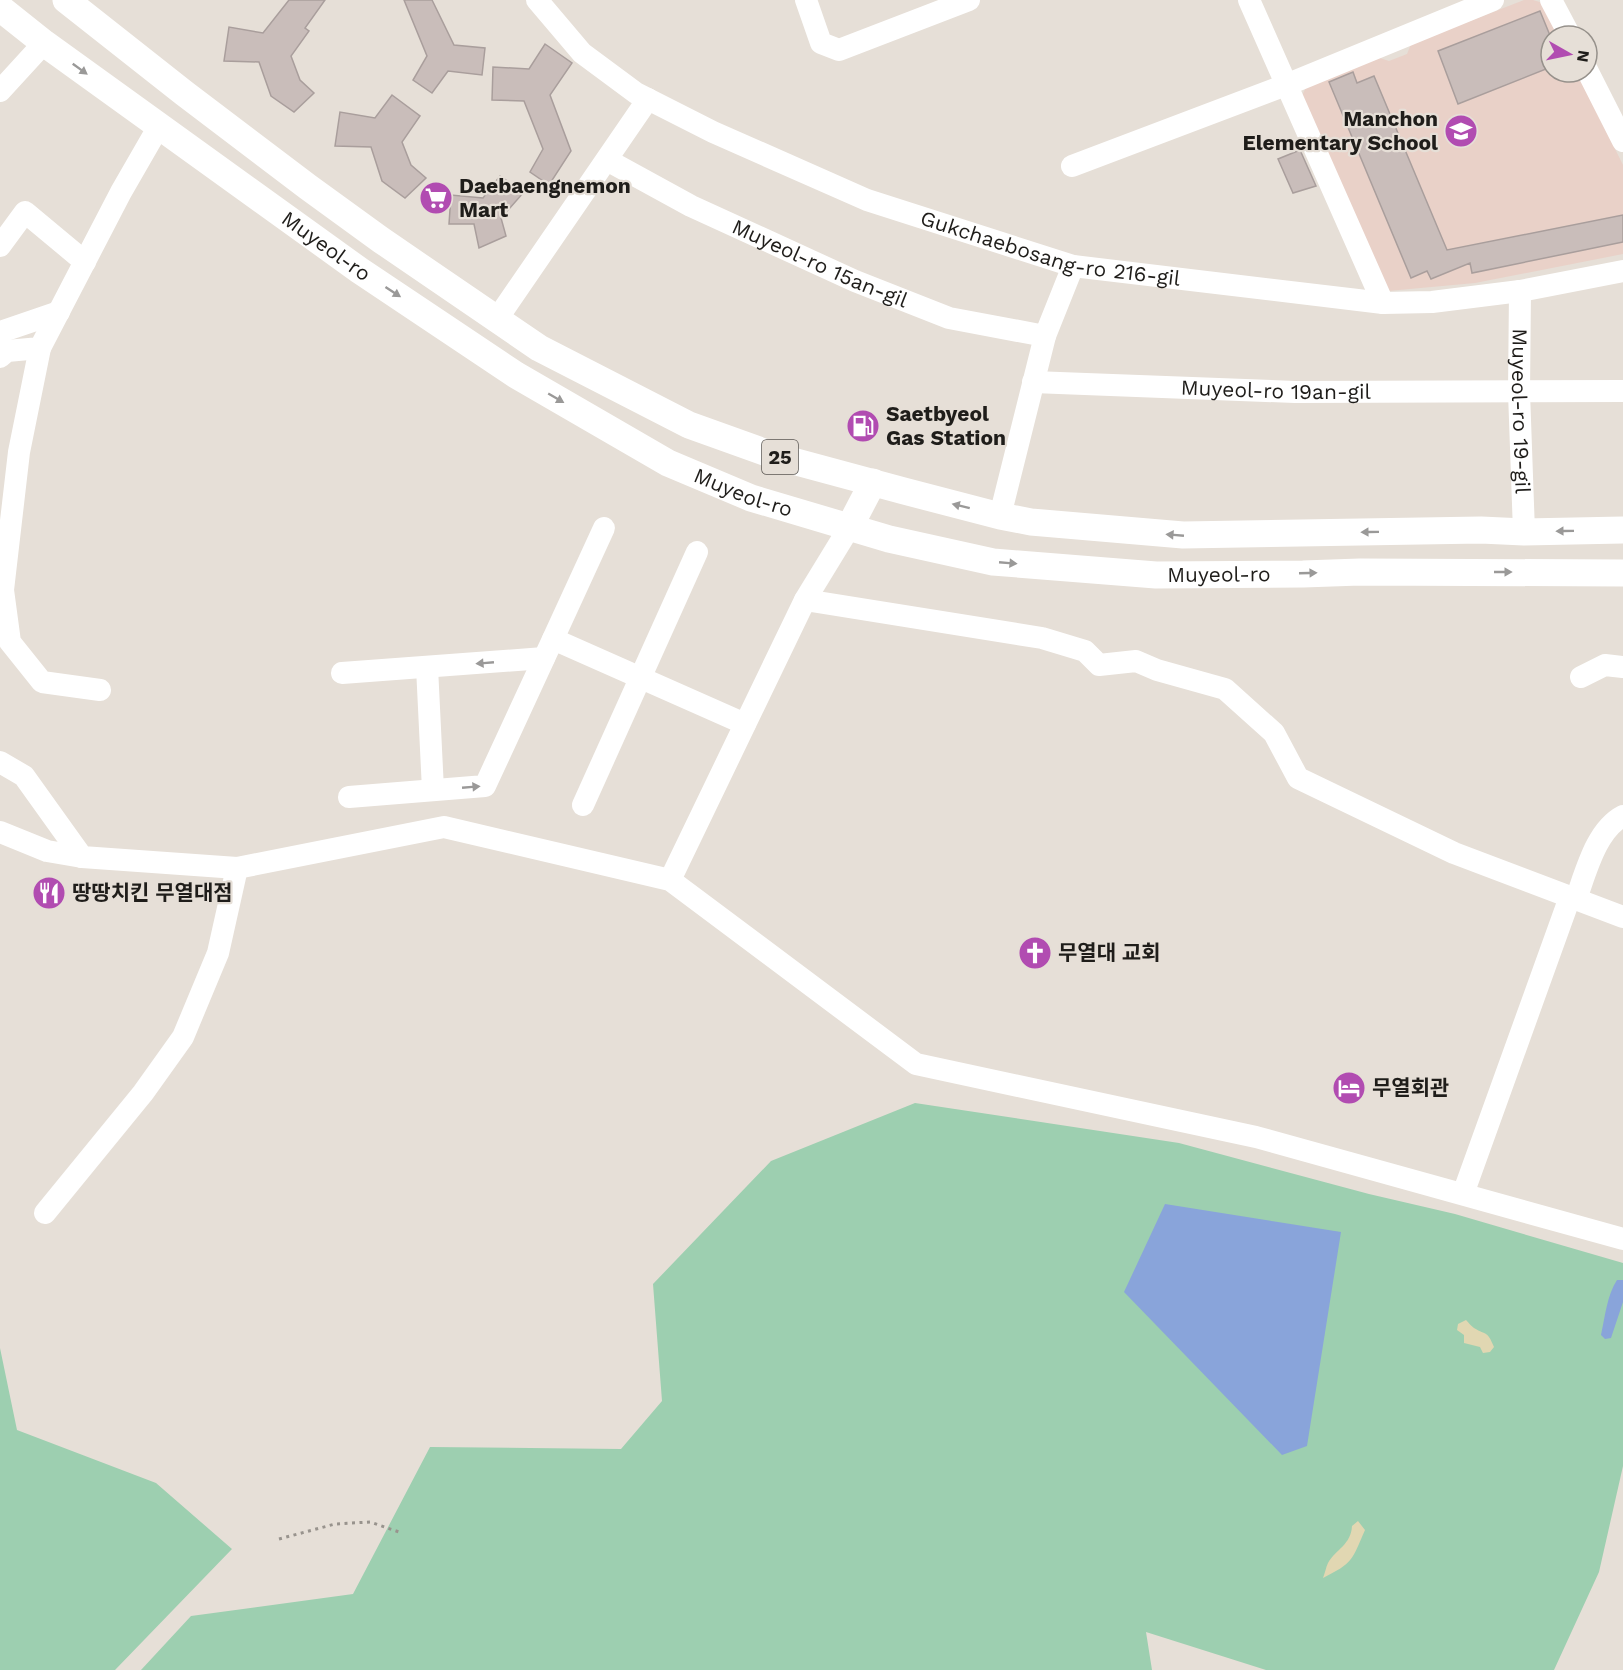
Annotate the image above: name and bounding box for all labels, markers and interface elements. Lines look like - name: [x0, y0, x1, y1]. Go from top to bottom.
- north arrow: [1539, 24, 1599, 84]
- text: N: [1573, 49, 1594, 64]
- one-way arrow: [71, 63, 87, 75]
- place label: Manchon Elementary School: [1242, 106, 1438, 155]
- school or university icon: Manchon Elementary School: [1443, 113, 1479, 149]
- place label: Daebaengnemon Mart: [459, 173, 631, 222]
- supermarket icon: Daebaengnemon Mart: [418, 180, 454, 216]
- street label: Gukchaebosang-ro 216-gil: [918, 205, 1182, 291]
- street label: Muyeol-ro: [277, 206, 376, 286]
- street label: Muyeol-ro 15an-gil: [728, 214, 912, 313]
- one-way arrow: [385, 286, 401, 297]
- street label: Muyeol-ro 19-gil: [1507, 328, 1536, 495]
- street label: Muyeol-ro 19an-gil: [1180, 375, 1372, 404]
- one-way arrow: [548, 393, 565, 403]
- place label: Saetbyeol Gas Station: [886, 401, 1006, 450]
- fuel station icon: Saetbyeol Gas Station: [845, 408, 881, 444]
- road number: 25: [762, 440, 798, 474]
- street label: Muyeol-ro: [690, 462, 796, 522]
- one-way arrow: [952, 501, 970, 510]
- one-way arrow: [1555, 526, 1574, 536]
- one-way arrow: [1360, 527, 1379, 537]
- one-way arrow: [1165, 530, 1184, 539]
- one-way arrow: [999, 558, 1018, 568]
- street label: Muyeol-ro: [1167, 561, 1271, 587]
- one-way arrow: [1493, 567, 1512, 577]
- one-way arrow: [1298, 569, 1317, 578]
- one-way arrow: [476, 658, 495, 667]
- one-way arrow: [461, 782, 480, 792]
- restaurant icon: 땅땅치킨 무열대점: [31, 875, 67, 911]
- place label: 땅땅치킨 무열대점: [72, 880, 233, 905]
- church icon: 무열대 교회: [1017, 935, 1053, 971]
- place label: 무열대 교회: [1058, 940, 1161, 965]
- hotel icon: 무열회관: [1331, 1070, 1367, 1106]
- place label: 무열회관: [1372, 1075, 1449, 1100]

